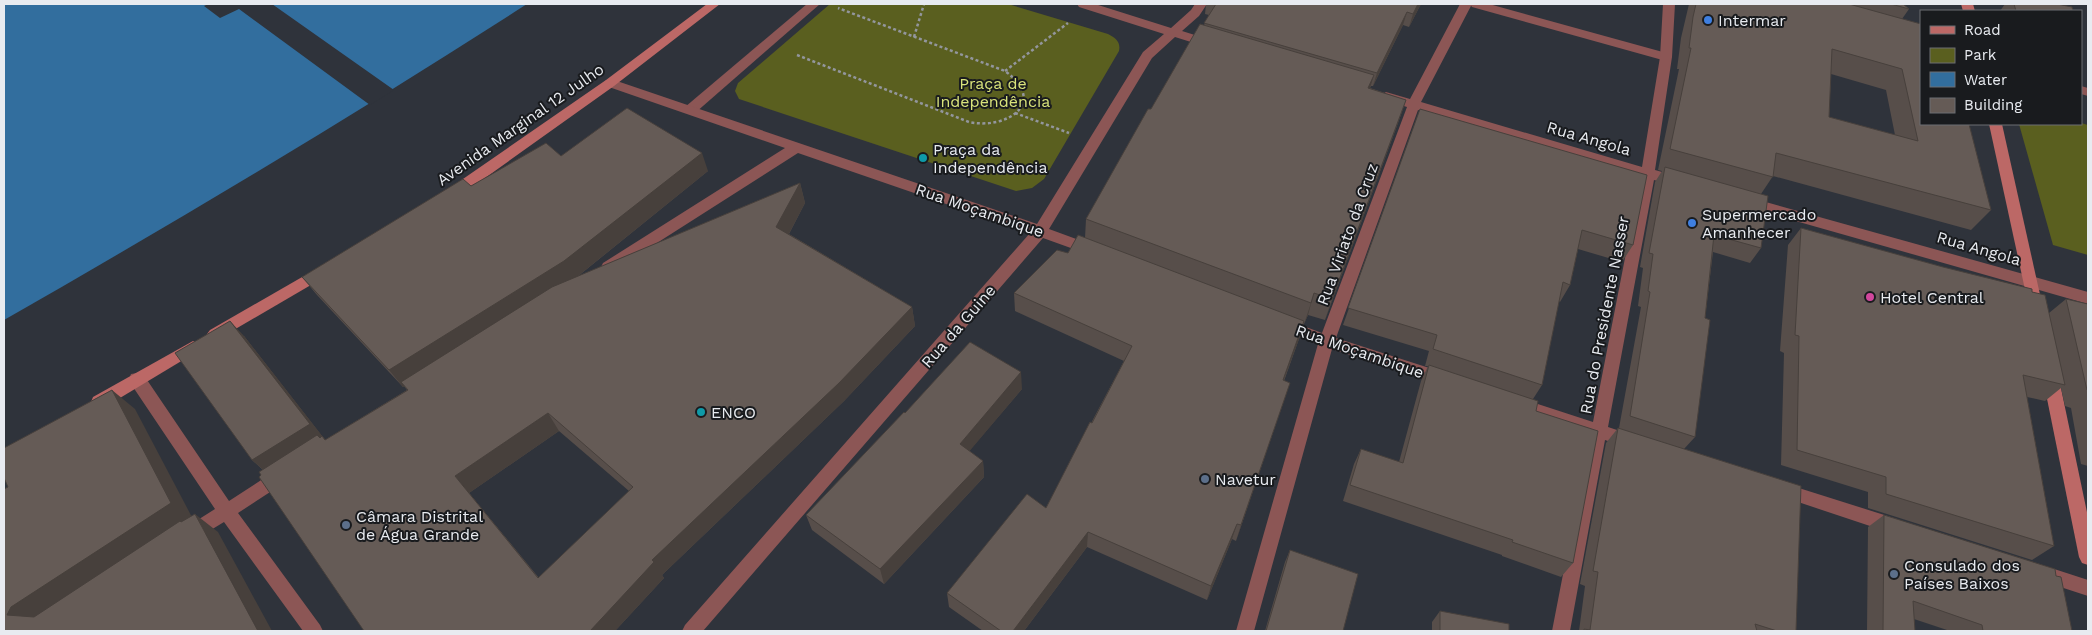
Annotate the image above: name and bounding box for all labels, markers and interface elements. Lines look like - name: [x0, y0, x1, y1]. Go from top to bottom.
- legend: [1920, 10, 2082, 125]
- place label: Intermar: [1718, 11, 1786, 30]
- marker: Intermar: [1702, 14, 1714, 26]
- text: Road: [1964, 21, 2001, 39]
- text: Park: [1964, 46, 1997, 64]
- street label: Avenida Marginal 12 Julho: [433, 59, 608, 189]
- text: Water: [1964, 71, 2007, 89]
- park label: Praça de Independência: [936, 74, 1050, 111]
- text: Building: [1964, 96, 2022, 114]
- street label: Rua Angola: [1545, 117, 1633, 160]
- place label: Praça da Independência: [933, 140, 1047, 177]
- marker: Praça da Independência: [917, 152, 929, 164]
- street label: Rua Viriato da Cruz: [1313, 160, 1382, 308]
- street label: Rua Moçambique: [913, 180, 1046, 241]
- place label: Supermercado Amanhecer: [1702, 205, 1816, 242]
- street label: Rua do Presidente Nasser: [1576, 214, 1633, 416]
- marker: Supermercado Amanhecer: [1686, 217, 1698, 229]
- street label: Rua Angola: [1935, 227, 2023, 270]
- street label: Rua da Guine: [917, 281, 1000, 372]
- place label: Hotel Central: [1880, 288, 1984, 307]
- marker: Hotel Central: [1864, 291, 1876, 303]
- street label: Rua Moçambique: [1293, 321, 1426, 382]
- place label: ENCO: [711, 403, 756, 422]
- marker: ENCO: [695, 406, 707, 418]
- place label: Navetur: [1215, 470, 1276, 489]
- marker: Navetur: [1199, 473, 1211, 485]
- place label: Câmara Distrital de Água Grande: [356, 507, 483, 544]
- marker: Câmara Distrital de Água Grande: [340, 519, 352, 531]
- place label: Consulado dos Países Baixos: [1904, 556, 2020, 593]
- marker: Consulado dos Países Baixos: [1888, 568, 1900, 580]

